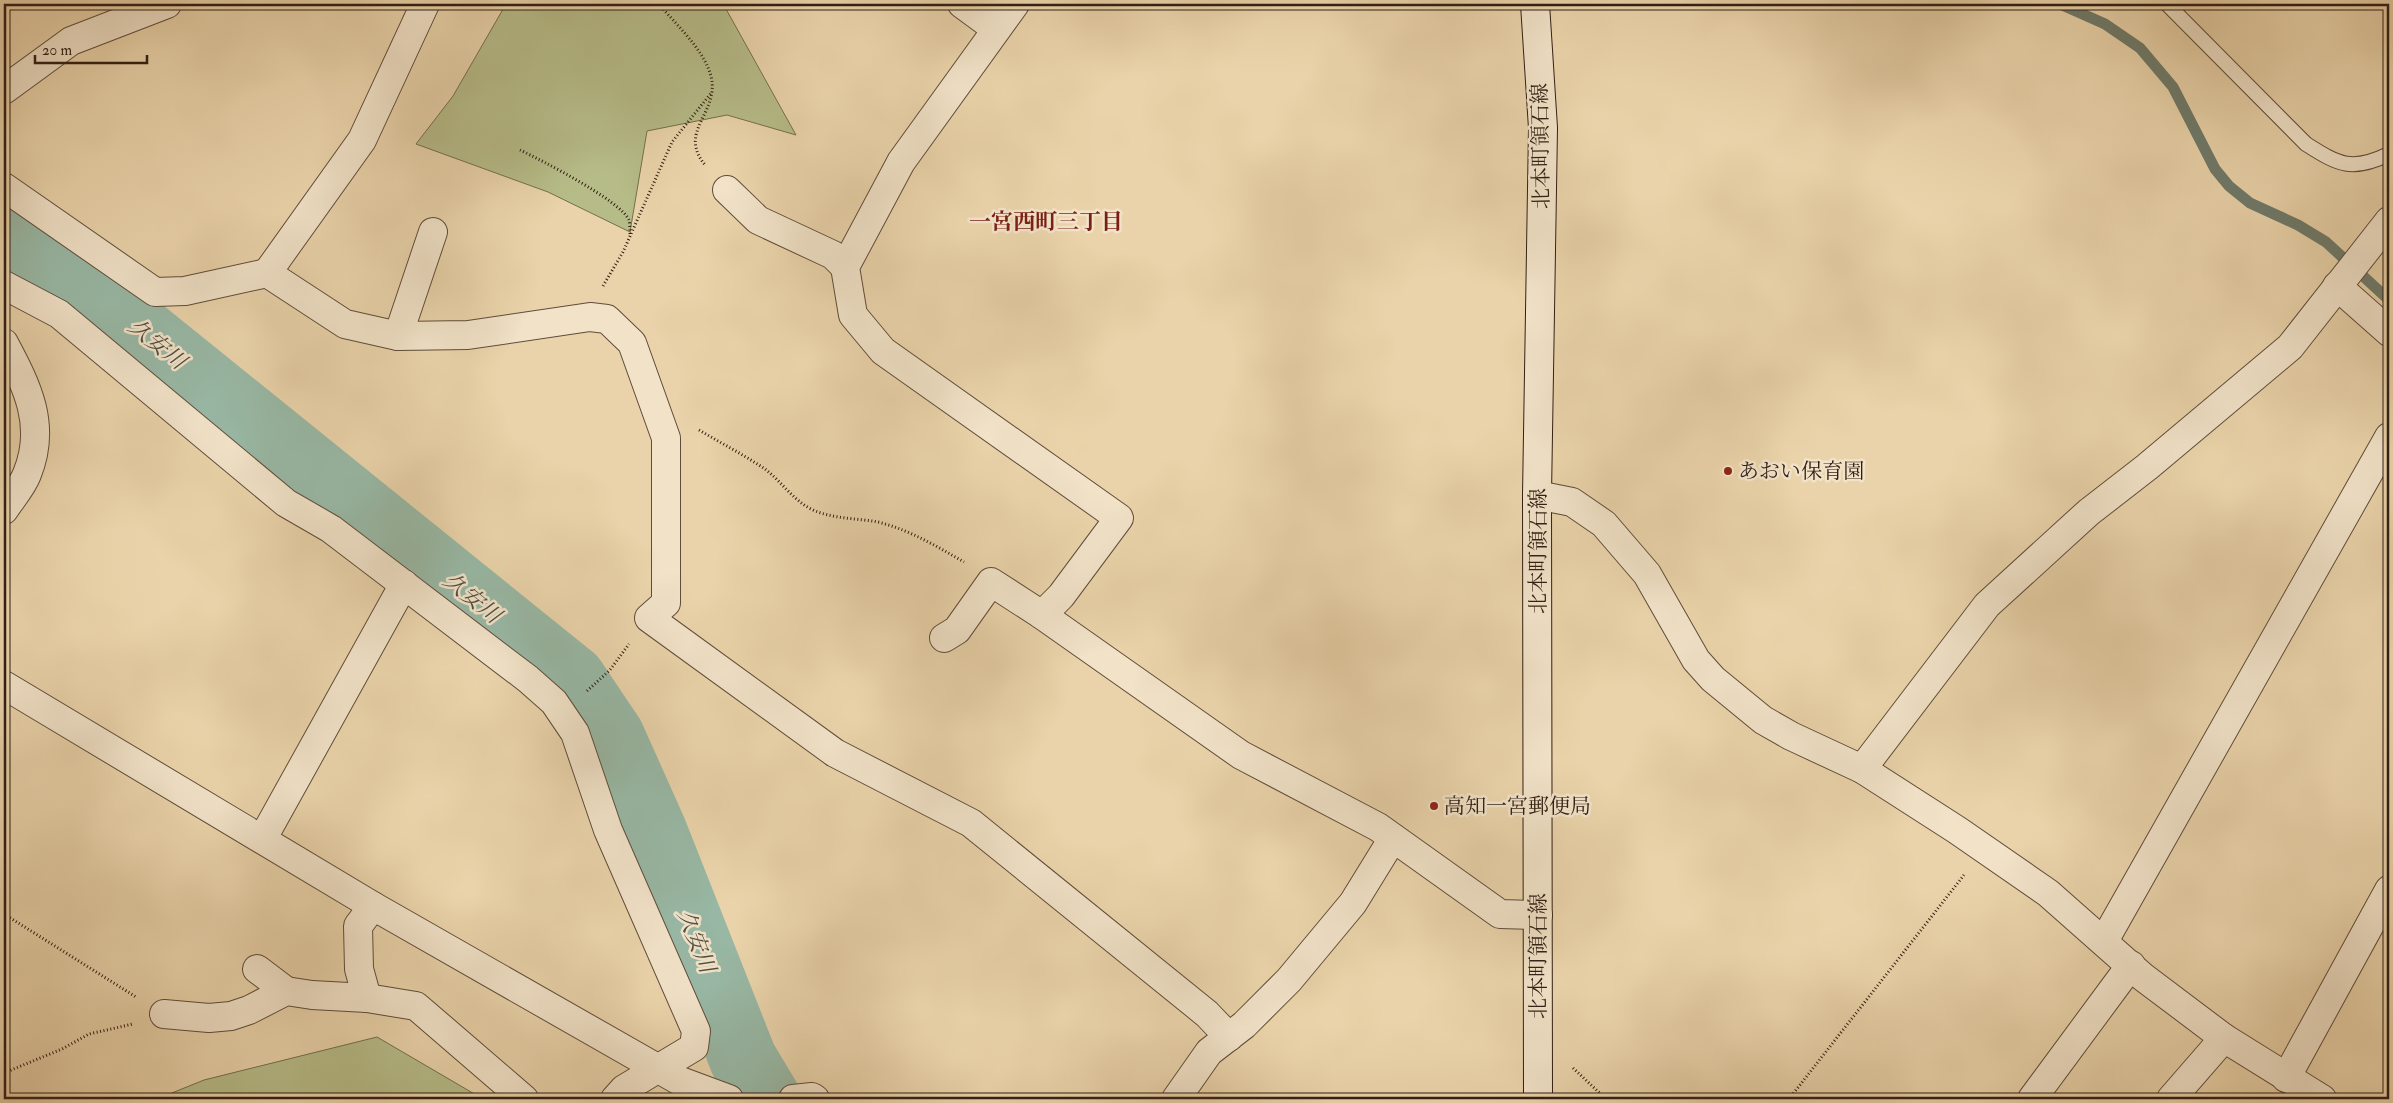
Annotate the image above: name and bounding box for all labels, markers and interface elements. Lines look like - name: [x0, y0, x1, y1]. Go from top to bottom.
- scale bar: [35, 32, 148, 64]
- text: 20 m: [42, 41, 72, 60]
- street label: 北本町領石線: [1526, 83, 1556, 209]
- district label: 一宮西町三丁目: [969, 208, 1123, 236]
- water label: 久安川: [123, 312, 193, 377]
- place label: あおい保育園: [1738, 458, 1864, 485]
- marker: あおい保育園: [1722, 465, 1734, 477]
- street label: 北本町領石線: [1525, 488, 1552, 614]
- water label: 久安川: [438, 566, 508, 631]
- place label: 高知一宮郵便局: [1444, 793, 1591, 820]
- marker: 高知一宮郵便局: [1428, 800, 1440, 812]
- street label: 北本町領石線: [1525, 893, 1552, 1019]
- water label: 久安川: [671, 905, 722, 979]

